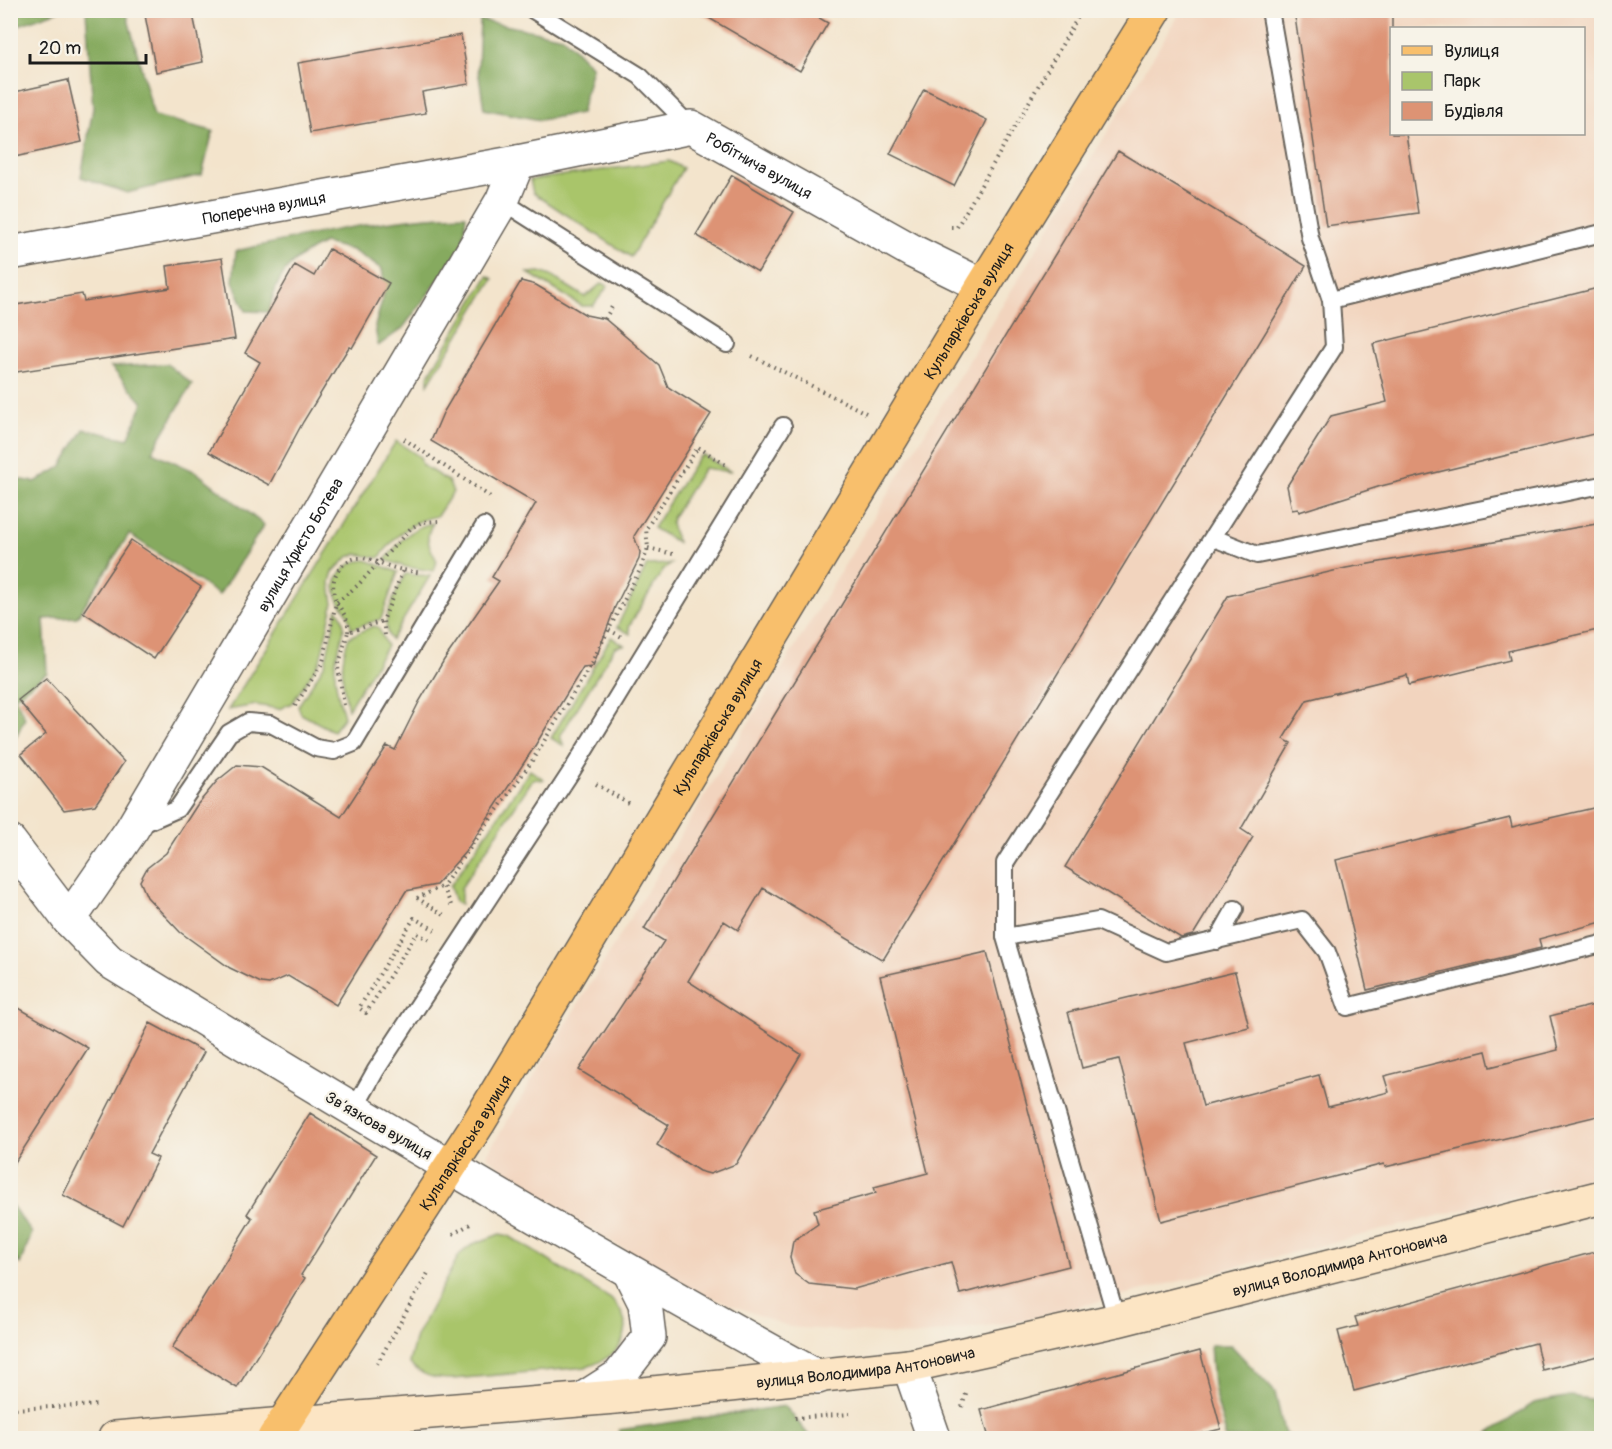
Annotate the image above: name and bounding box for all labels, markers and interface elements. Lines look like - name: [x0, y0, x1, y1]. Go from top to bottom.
- scale bar: [30, 27, 146, 65]
- legend: [1390, 27, 1585, 135]
- text: 20 m: [39, 37, 81, 60]
- text: Вулиця: [1444, 40, 1499, 63]
- text: Парк: [1444, 70, 1481, 93]
- text: Будівля: [1444, 100, 1503, 123]
- street label: Робітнича вулиця: [702, 128, 816, 204]
- street label: Поперечна вулиця: [201, 188, 327, 229]
- street label: Кульпарківська вулиця: [920, 239, 1018, 383]
- street label: вулиця Христо Ботева: [253, 474, 348, 615]
- street label: Кульпарківська вулиця: [669, 655, 767, 800]
- street label: Кульпарківська вулиця: [415, 1071, 516, 1214]
- street label: Звʼязкова вулиця: [322, 1087, 435, 1164]
- street label: вулиця Володимира Антоновича: [1230, 1228, 1449, 1301]
- street label: вулиця Володимира Антоновича: [755, 1343, 977, 1393]

